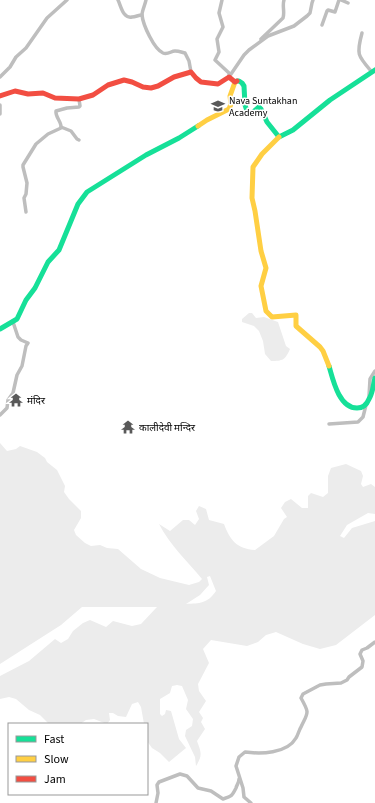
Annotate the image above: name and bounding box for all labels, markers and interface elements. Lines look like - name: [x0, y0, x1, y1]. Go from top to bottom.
- place label: Nava Suntakhan Academy: [229, 94, 297, 120]
- school or university icon: Nava Suntakhan Academy: [210, 98, 226, 114]
- temple icon: मंदिर: [8, 392, 24, 408]
- place label: मंदिर: [27, 394, 46, 408]
- temple icon: कालीदेवी मन्दिर: [120, 419, 136, 435]
- place label: कालीदेवी मन्दिर: [139, 421, 196, 435]
- legend: [8, 723, 148, 795]
- text: Fast: [44, 731, 64, 748]
- text: Slow: [44, 751, 69, 768]
- text: Jam: [44, 771, 66, 788]

